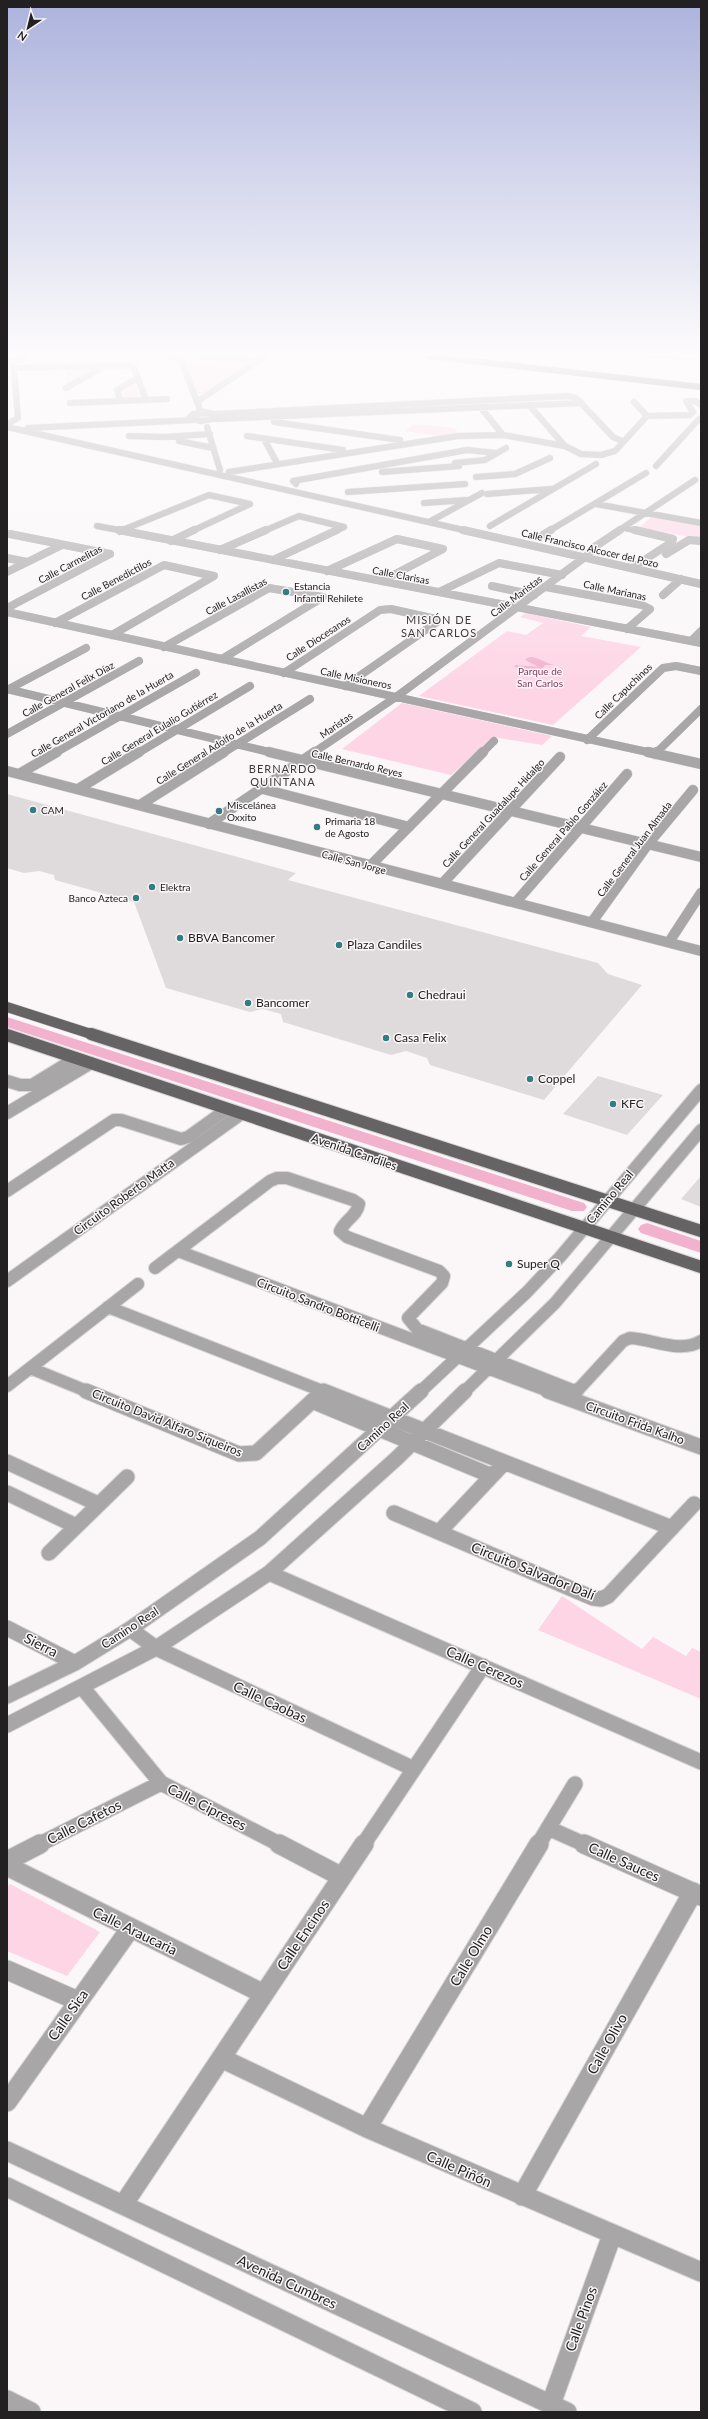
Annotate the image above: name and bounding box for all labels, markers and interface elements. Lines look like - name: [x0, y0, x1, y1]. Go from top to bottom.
- north arrow: [8, 8, 48, 48]
- text: N: [15, 29, 29, 44]
- street label: Calle Francisco Alcocer del Pozo: [520, 526, 660, 570]
- street label: Calle Carmelitas: [36, 542, 104, 586]
- street label: Calle Benedictilos: [79, 555, 153, 603]
- street label: Calle Clarisas: [371, 564, 431, 586]
- street label: Calle Maristas: [488, 573, 544, 619]
- street label: Calle Lasallistas: [203, 575, 269, 617]
- street label: Calle Marianas: [582, 577, 648, 603]
- place label: Estancia Infantil Rehilete: [294, 580, 363, 604]
- marker: Estancia Infantil Rehilete: [281, 587, 291, 597]
- street label: Calle Diocesanos: [283, 613, 353, 663]
- district label: MISIÓN DE SAN CARLOS: [401, 613, 477, 639]
- street label: Calle General Felix Díaz: [20, 658, 116, 719]
- street label: Calle Capuchinos: [592, 660, 654, 722]
- street label: Calle Misioneros: [319, 665, 393, 691]
- park label: Parque de San Carlos: [517, 665, 563, 689]
- street label: Calle General Victoriano de la Huerta: [29, 668, 175, 760]
- street label: Calle General Eulalio Gutiérrez: [99, 688, 220, 768]
- street label: Calle General Adolfo de la Huerta: [154, 699, 284, 787]
- street label: Maristas: [317, 709, 355, 741]
- street label: Calle Bernardo Reyes: [310, 747, 404, 779]
- street label: Calle General Guadalupe Hidalgo: [439, 756, 547, 870]
- district label: BERNARDO QUINTANA: [249, 762, 317, 788]
- street label: Calle General Pablo González: [516, 778, 610, 883]
- place label: Miscelánea Oxxito: [227, 799, 276, 823]
- street label: Calle General Juan Almada: [594, 799, 674, 899]
- place label: CAM: [41, 804, 64, 816]
- marker: CAM: [28, 805, 38, 815]
- marker: Miscelánea Oxxito: [214, 806, 224, 816]
- place label: Primaria 18 de Agosto: [325, 815, 376, 839]
- marker: Primaria 18 de Agosto: [312, 822, 322, 832]
- street label: Calle San Jorge: [321, 848, 387, 876]
- place label: Elektra: [160, 881, 191, 893]
- marker: Elektra: [147, 882, 157, 892]
- place label: Banco Azteca: [69, 892, 128, 904]
- marker: Banco Azteca: [131, 893, 141, 903]
- place label: BBVA Bancomer: [188, 930, 276, 945]
- marker: BBVA Bancomer: [175, 933, 185, 943]
- place label: Plaza Candiles: [347, 937, 422, 952]
- marker: Plaza Candiles: [334, 940, 344, 950]
- place label: Chedraui: [418, 987, 466, 1002]
- marker: Chedraui: [405, 990, 415, 1000]
- place label: Bancomer: [256, 995, 310, 1010]
- marker: Bancomer: [243, 998, 253, 1008]
- place label: Casa Felix: [394, 1030, 447, 1045]
- marker: Casa Felix: [381, 1033, 391, 1043]
- place label: Coppel: [538, 1071, 575, 1086]
- marker: Coppel: [525, 1074, 535, 1084]
- place label: KFC: [621, 1096, 644, 1111]
- marker: KFC: [608, 1099, 618, 1109]
- street label: Avenida Candiles: [309, 1130, 399, 1173]
- street label: Circuito Roberto Matta: [70, 1155, 177, 1238]
- street label: Camino Real: [583, 1167, 636, 1227]
- place label: Super Q: [517, 1256, 560, 1271]
- marker: Super Q: [504, 1259, 514, 1269]
- street label: Circuito Sandro Botticelli: [255, 1274, 382, 1335]
- street label: Circuito David Alfaro Siqueiros: [90, 1385, 245, 1460]
- street label: Circuito Frida Kalho: [584, 1398, 687, 1447]
- street label: Camino Real: [354, 1399, 412, 1454]
- street label: Circuito Salvador Dalí: [469, 1538, 598, 1603]
- street label: Camino Real: [98, 1603, 161, 1652]
- street label: Sierra: [22, 1629, 61, 1660]
- street label: Calle Cerezos: [444, 1642, 527, 1691]
- street label: Calle Caobas: [231, 1677, 310, 1726]
- street label: Calle Cipreses: [165, 1779, 249, 1834]
- street label: Calle Cafetos: [44, 1796, 124, 1848]
- street label: Calle Sauces: [586, 1838, 662, 1885]
- street label: Calle Encinos: [273, 1896, 332, 1973]
- street label: Calle Araucaria: [90, 1903, 180, 1958]
- street label: Calle Olmo: [446, 1922, 495, 1989]
- street label: Calle Sica: [44, 1986, 91, 2044]
- street label: Calle Olivo: [583, 2010, 630, 2077]
- street label: Calle Piñón: [424, 2147, 494, 2190]
- street label: Avenida Cumbres: [235, 2251, 340, 2312]
- street label: Calle Pinos: [561, 2284, 600, 2353]

